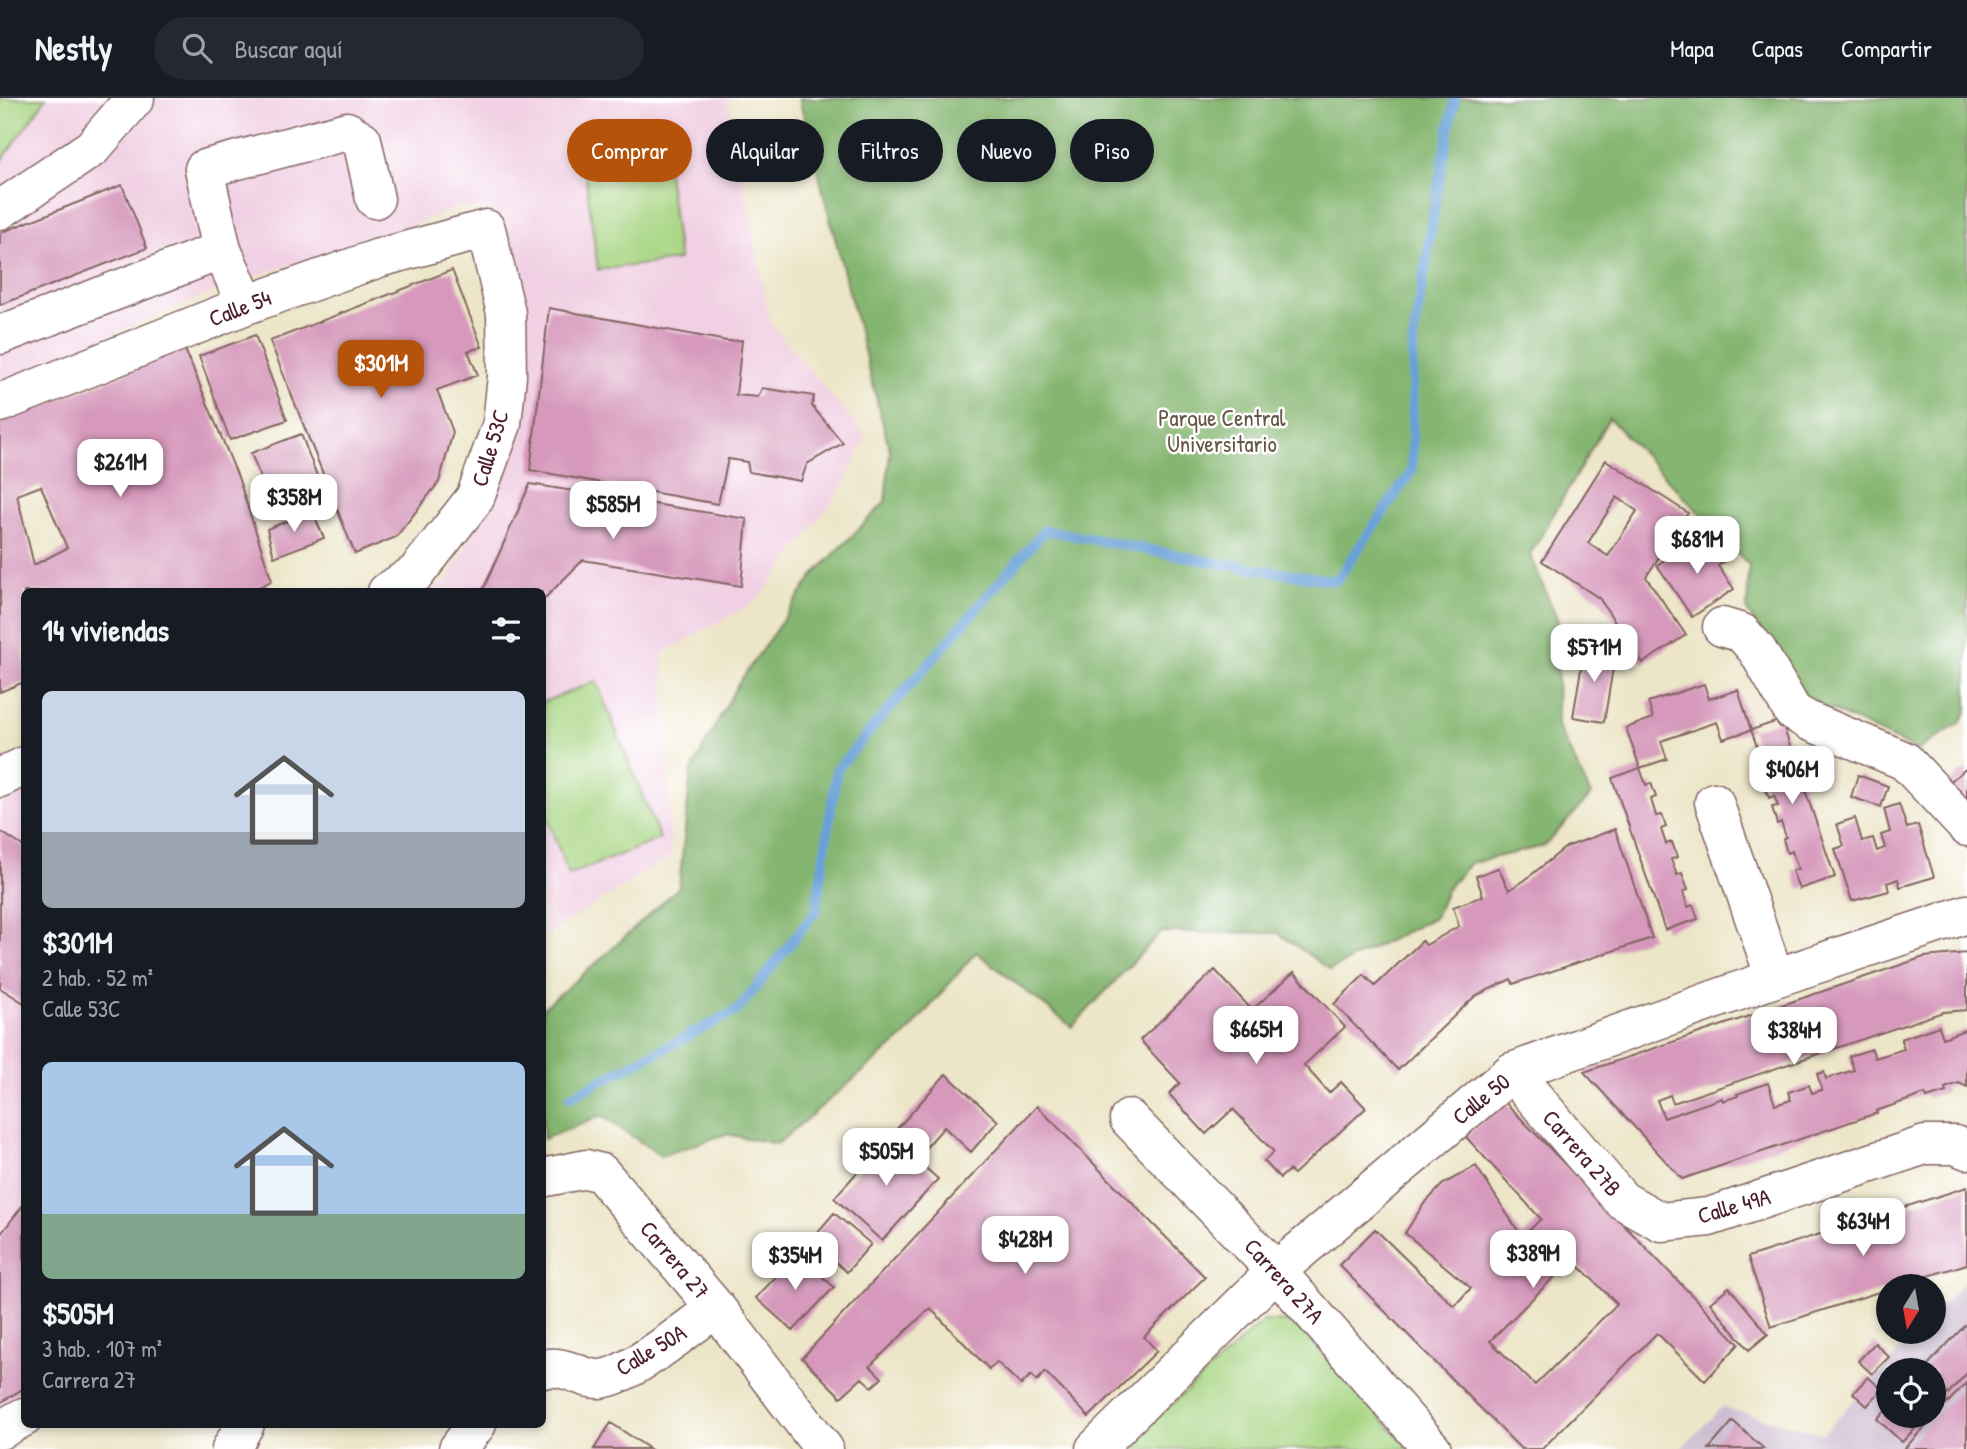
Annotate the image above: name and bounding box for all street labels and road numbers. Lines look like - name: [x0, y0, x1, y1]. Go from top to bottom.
- street label: Calle 54: [204, 282, 275, 334]
- street label: Calle 53C: [463, 406, 516, 490]
- street label: Calle 50: [1445, 1066, 1516, 1131]
- street label: Carrera 27B: [1536, 1103, 1629, 1203]
- street label: Calle 49A: [1694, 1180, 1774, 1231]
- street label: Carrera 27: [633, 1214, 717, 1306]
- street label: Carrera 27A: [1238, 1231, 1331, 1330]
- street label: Calle 50A: [610, 1316, 692, 1383]

